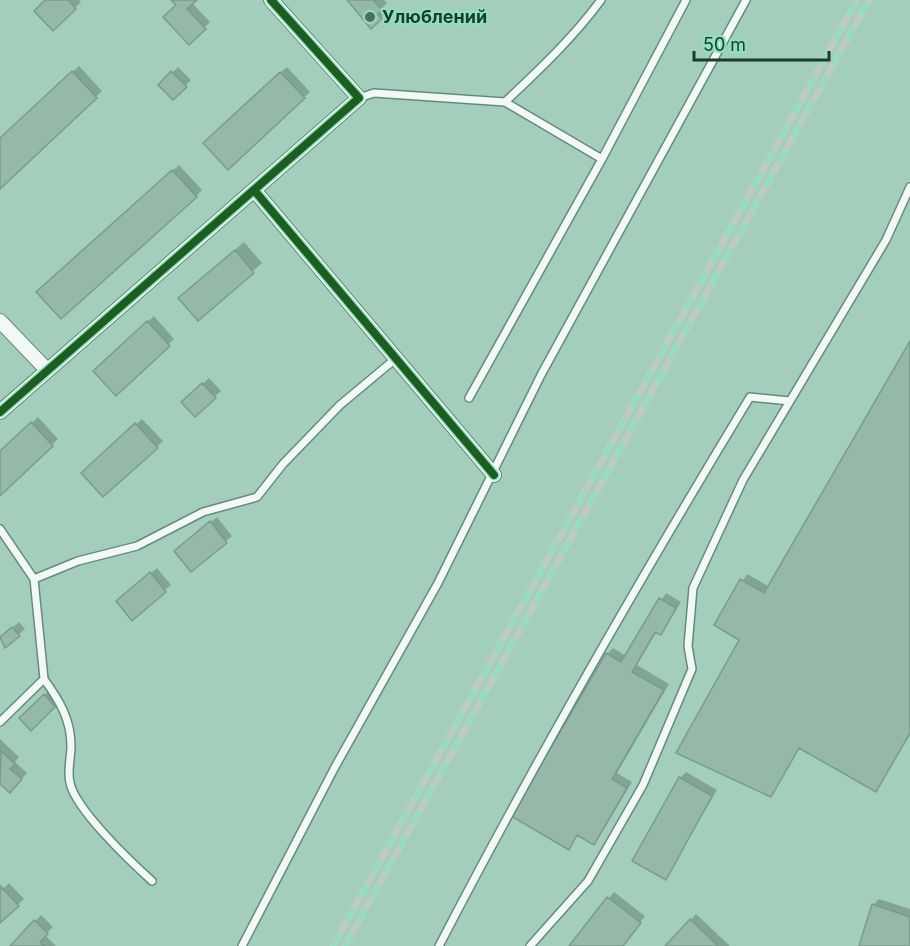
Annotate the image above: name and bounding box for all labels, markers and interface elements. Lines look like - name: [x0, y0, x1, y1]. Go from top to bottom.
- place label: Улюблений: [382, 6, 487, 27]
- marker: Улюблений: [363, 10, 377, 24]
- scale bar: [694, 24, 829, 62]
- text: 50 m: [703, 34, 746, 55]

